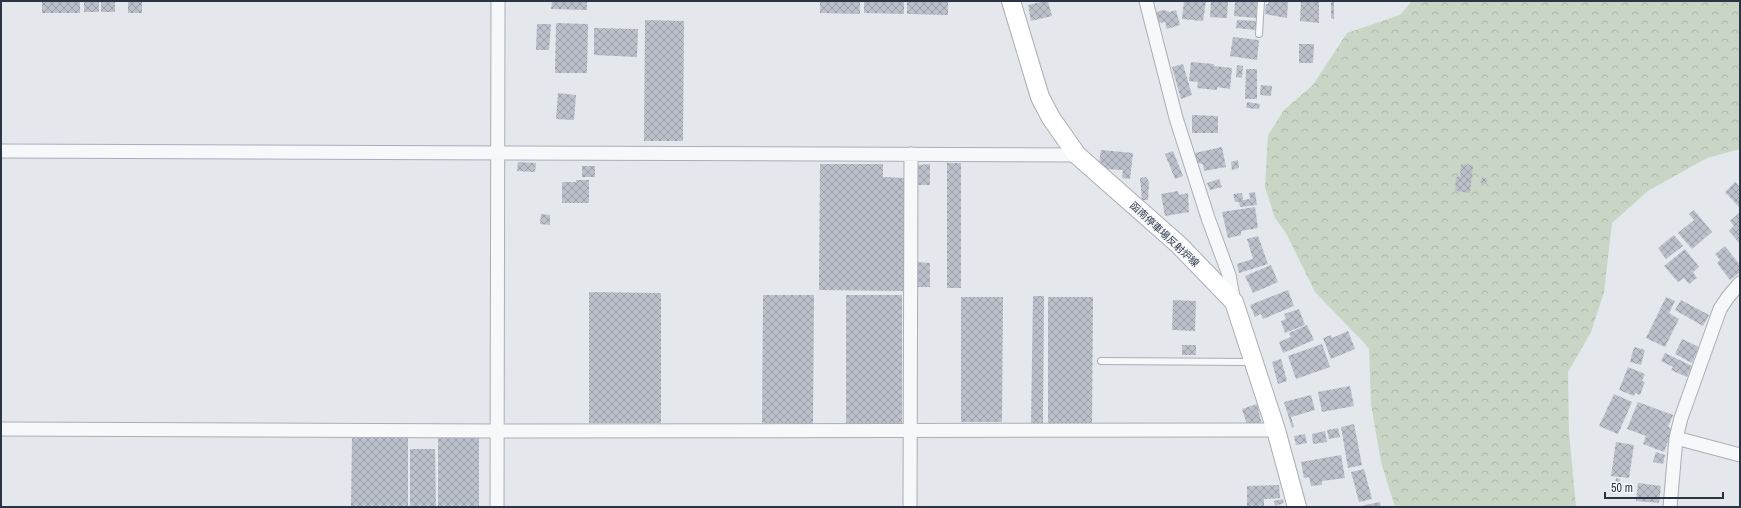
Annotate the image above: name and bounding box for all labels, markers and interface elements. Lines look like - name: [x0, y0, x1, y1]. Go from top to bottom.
- street label: 函南停車場反射炉線: [1127, 199, 1202, 270]
- scale bar: [1605, 474, 1723, 500]
- text: 50 m: [1611, 480, 1633, 496]

